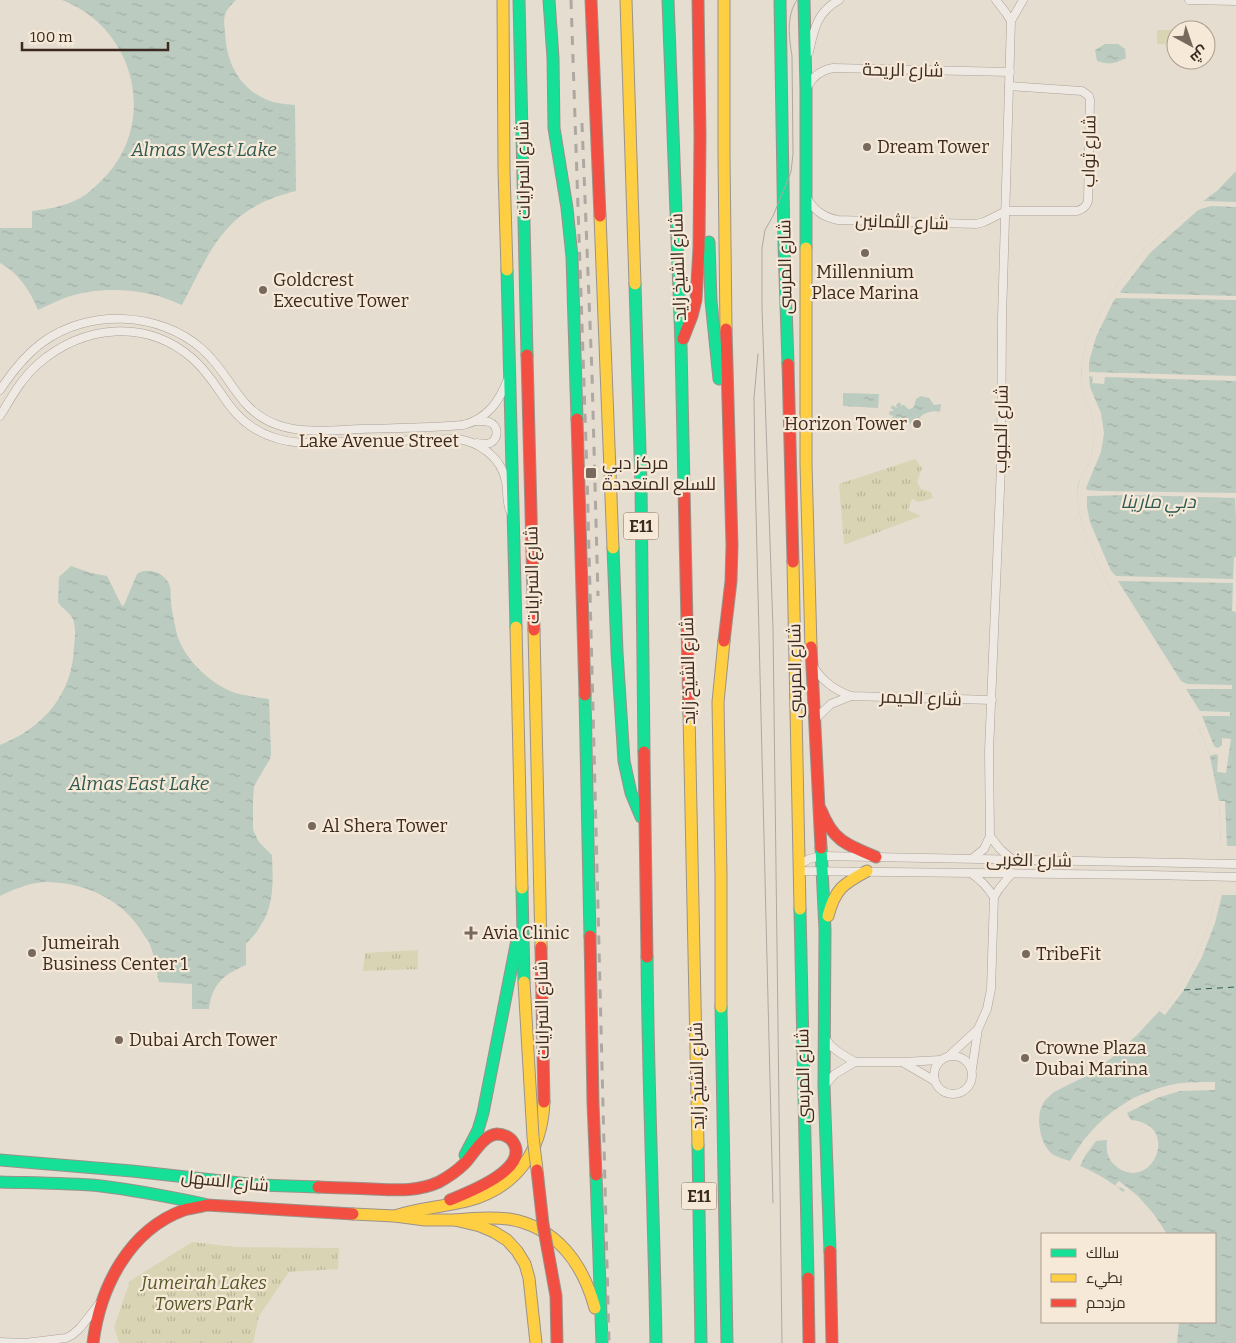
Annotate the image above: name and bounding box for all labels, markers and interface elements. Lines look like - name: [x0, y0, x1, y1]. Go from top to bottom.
- scale bar: [22, 20, 169, 52]
- north arrow: [1166, 20, 1216, 70]
- text: 100 m: [30, 28, 73, 46]
- text: ش: [1187, 42, 1211, 67]
- street label: شارع الريحة: [862, 58, 944, 83]
- street label: شارع ثواب: [1077, 114, 1102, 188]
- street label: شارع السرايات: [511, 121, 536, 219]
- place label: Dream Tower: [877, 136, 989, 158]
- water label: Almas West Lake: [130, 138, 277, 161]
- marker: Dream Tower: [861, 141, 873, 153]
- street label: شارع الثمانين: [855, 209, 949, 236]
- street label: شارع الشيخ زايد: [665, 213, 692, 321]
- street label: شارع المرسى: [773, 219, 798, 315]
- marker: Millennium Place Marina: [859, 247, 871, 259]
- place label: Millennium Place Marina: [811, 261, 919, 304]
- place label: Goldcrest Executive Tower: [273, 269, 409, 312]
- marker: Goldcrest Executive Tower: [257, 284, 269, 296]
- street label: شارع الحبوب: [989, 384, 1014, 474]
- place label: Horizon Tower: [784, 413, 907, 435]
- marker: Horizon Tower: [911, 418, 923, 430]
- street label: Lake Avenue Street: [299, 430, 460, 452]
- place label: مركز دبي للسلع المتعددة: [602, 452, 716, 496]
- marker: مركز دبي للسلع المتعددة: [584, 466, 598, 480]
- water label: دبي مارينا: [1120, 490, 1196, 517]
- road number: E11: [624, 512, 658, 540]
- street label: شارع السرايات: [520, 526, 545, 624]
- street label: شارع الشيخ زايد: [676, 617, 701, 725]
- street label: شارع المرسى: [783, 623, 808, 719]
- street label: شارع الحيمر: [879, 686, 962, 711]
- water label: Almas East Lake: [68, 772, 210, 795]
- place label: Al Shera Tower: [322, 815, 448, 837]
- marker: Al Shera Tower: [306, 820, 318, 832]
- street label: شارع الغربى: [986, 848, 1072, 873]
- place label: Avia Clinic: [482, 922, 569, 944]
- marker: Avia Clinic: [464, 926, 478, 940]
- place label: Jumeirah Business Center 1: [41, 932, 189, 975]
- place label: TribeFit: [1036, 943, 1102, 965]
- marker: Jumeirah Business Center 1: [26, 947, 38, 959]
- marker: TribeFit: [1020, 948, 1032, 960]
- street label: شارع السرايات: [530, 961, 555, 1059]
- street label: شارع الشيخ زايد: [685, 1022, 710, 1130]
- street label: شارع المرسى: [791, 1028, 816, 1124]
- place label: Dubai Arch Tower: [129, 1029, 277, 1051]
- marker: Dubai Arch Tower: [113, 1034, 125, 1046]
- place label: Crowne Plaza Dubai Marina: [1035, 1037, 1148, 1080]
- marker: Crowne Plaza Dubai Marina: [1019, 1052, 1031, 1064]
- street label: شارع السهل: [180, 1165, 270, 1198]
- road number: E11: [682, 1182, 716, 1210]
- legend: [1041, 1233, 1216, 1323]
- text: سالك: [1086, 1244, 1119, 1262]
- text: بطيء: [1086, 1269, 1123, 1290]
- park label: Jumeirah Lakes Towers Park: [139, 1272, 267, 1315]
- text: مزدحم: [1086, 1294, 1126, 1313]

